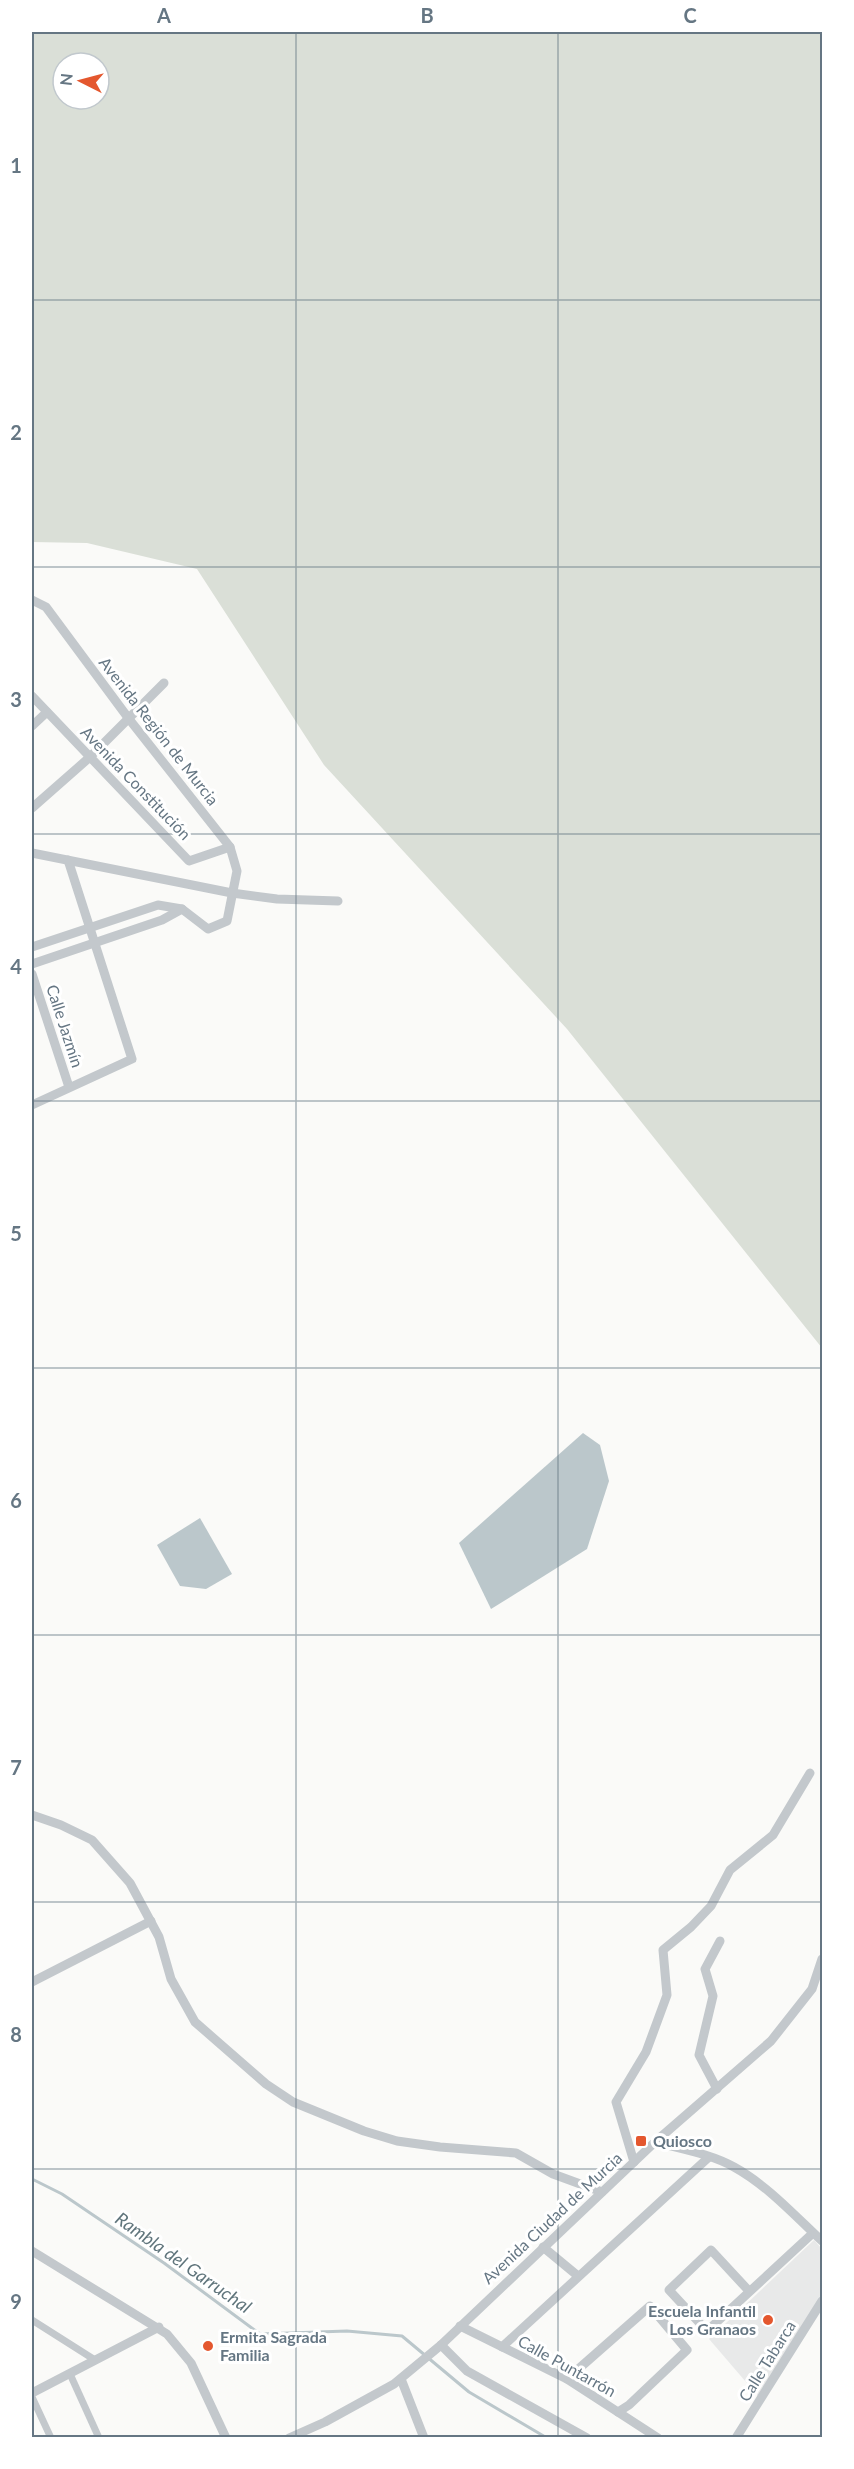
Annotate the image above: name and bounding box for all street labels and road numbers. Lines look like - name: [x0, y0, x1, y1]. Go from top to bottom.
- street label: Avenida Región de Murcia: [96, 653, 223, 809]
- street label: Avenida Constitución: [77, 722, 195, 843]
- street label: Calle Jazmín: [43, 982, 88, 1070]
- street label: Avenida Ciudad de Murcia: [478, 2148, 625, 2287]
- street label: Calle Tabarca: [734, 2317, 799, 2405]
- street label: Calle Puntarrón: [515, 2331, 620, 2400]

